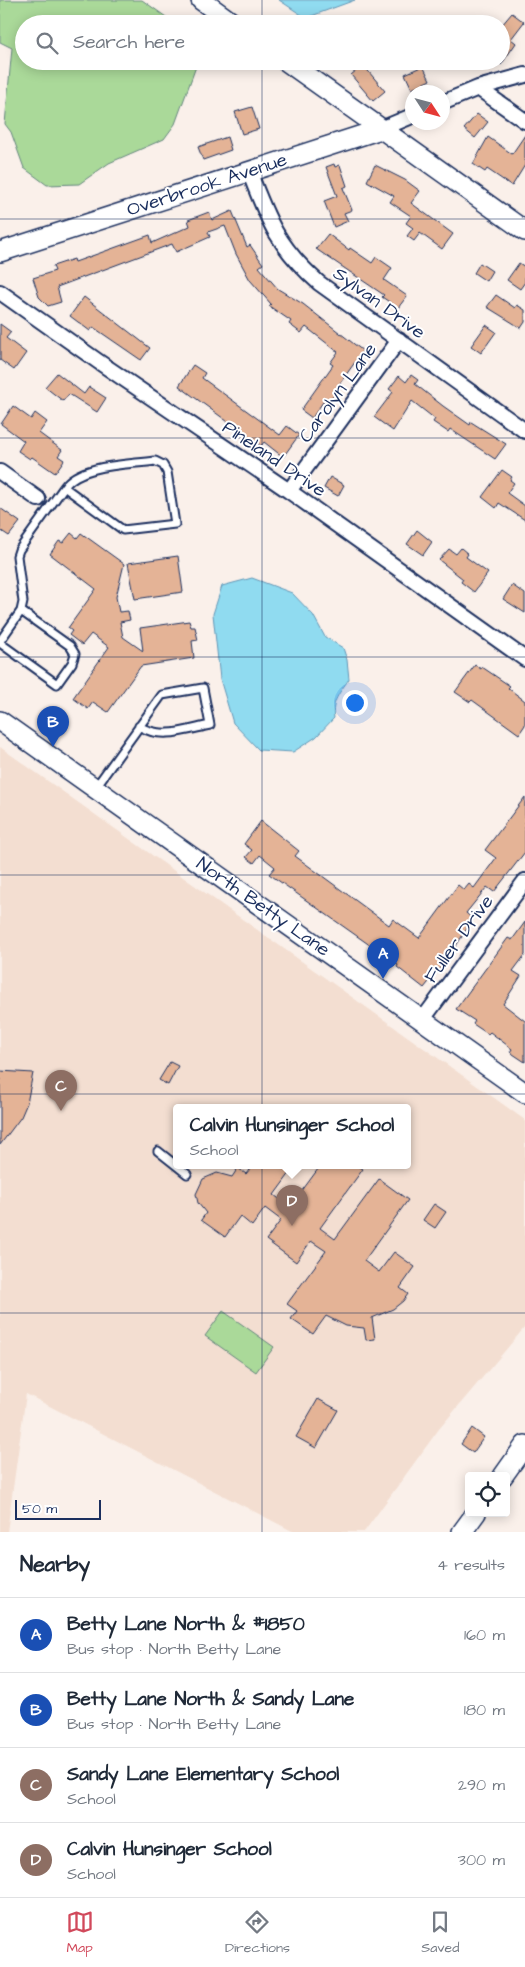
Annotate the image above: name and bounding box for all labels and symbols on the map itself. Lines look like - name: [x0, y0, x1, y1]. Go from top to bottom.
- north arrow: [405, 85, 450, 130]
- street label: Overbrook Avenue: [123, 146, 291, 224]
- street label: Sylvan Drive: [327, 260, 431, 346]
- street label: Carolyn Lane: [293, 338, 384, 449]
- street label: Pineland Drive: [217, 414, 331, 504]
- your location: [342, 690, 368, 716]
- pin: B: [37, 706, 69, 747]
- street label: North Betty Lane: [190, 851, 335, 964]
- street label: Fuller Drive: [418, 889, 500, 989]
- pin: A: [367, 938, 399, 979]
- pin: C: [45, 1070, 77, 1111]
- pin: D: [276, 1185, 308, 1226]
- scale bar: [15, 1497, 101, 1520]

